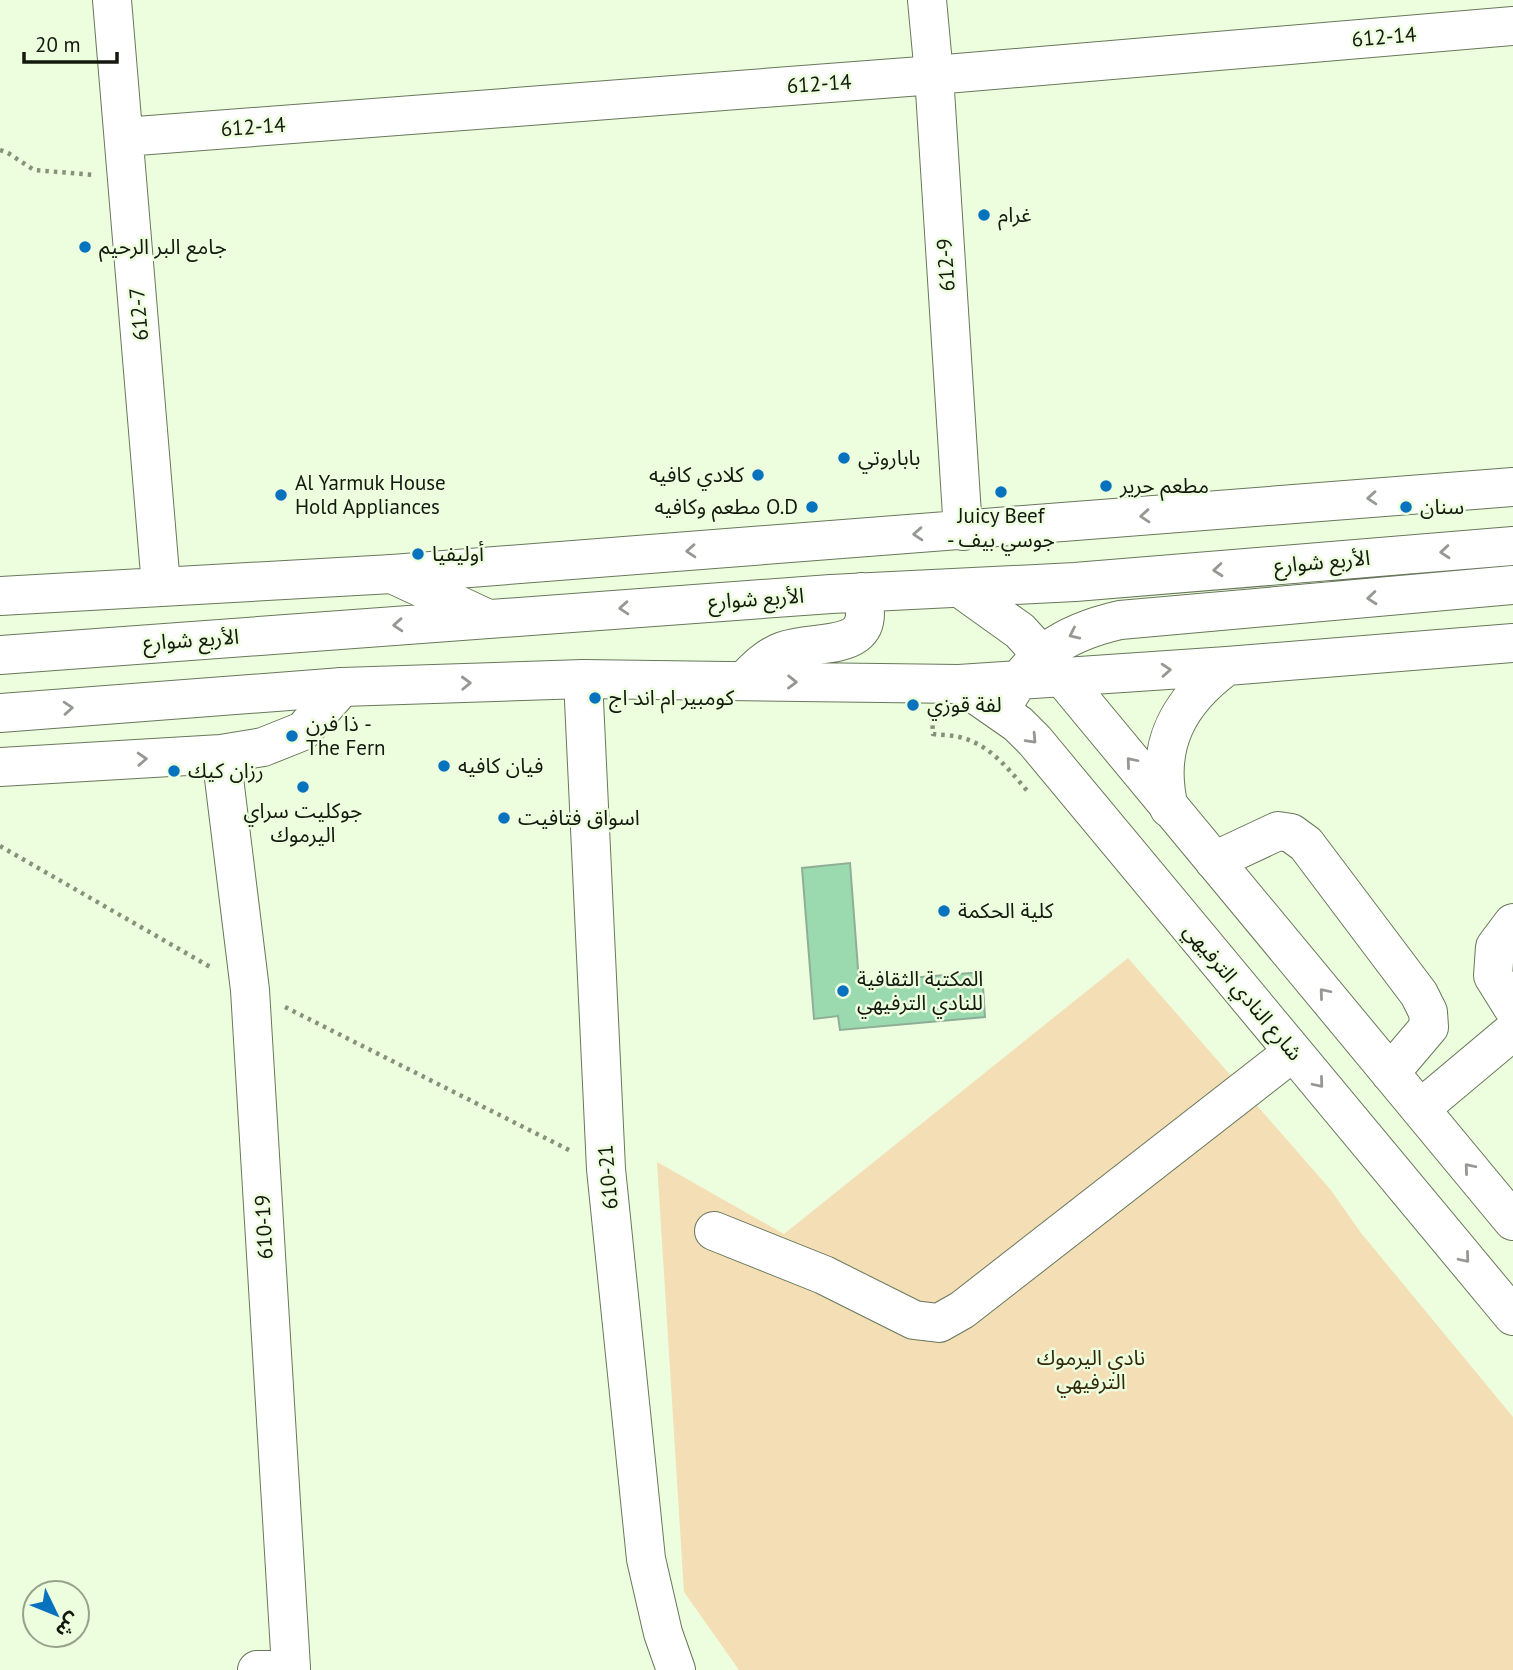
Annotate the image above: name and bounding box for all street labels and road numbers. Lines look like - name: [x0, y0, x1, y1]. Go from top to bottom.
- street label: 612-14: [1351, 20, 1417, 53]
- street label: 612-14: [786, 68, 852, 99]
- street label: 612-14: [220, 111, 286, 142]
- street label: 612-9: [930, 237, 961, 293]
- street label: 612-7: [123, 286, 154, 342]
- street label: الأربع شوارع: [1273, 544, 1371, 581]
- street label: الأربع شوارع: [707, 582, 805, 617]
- street label: الأربع شوارع: [142, 623, 240, 658]
- street label: شارع النادي الترفيهي: [1176, 917, 1309, 1068]
- street label: 610-21: [591, 1144, 624, 1210]
- street label: 610-19: [248, 1194, 279, 1260]

